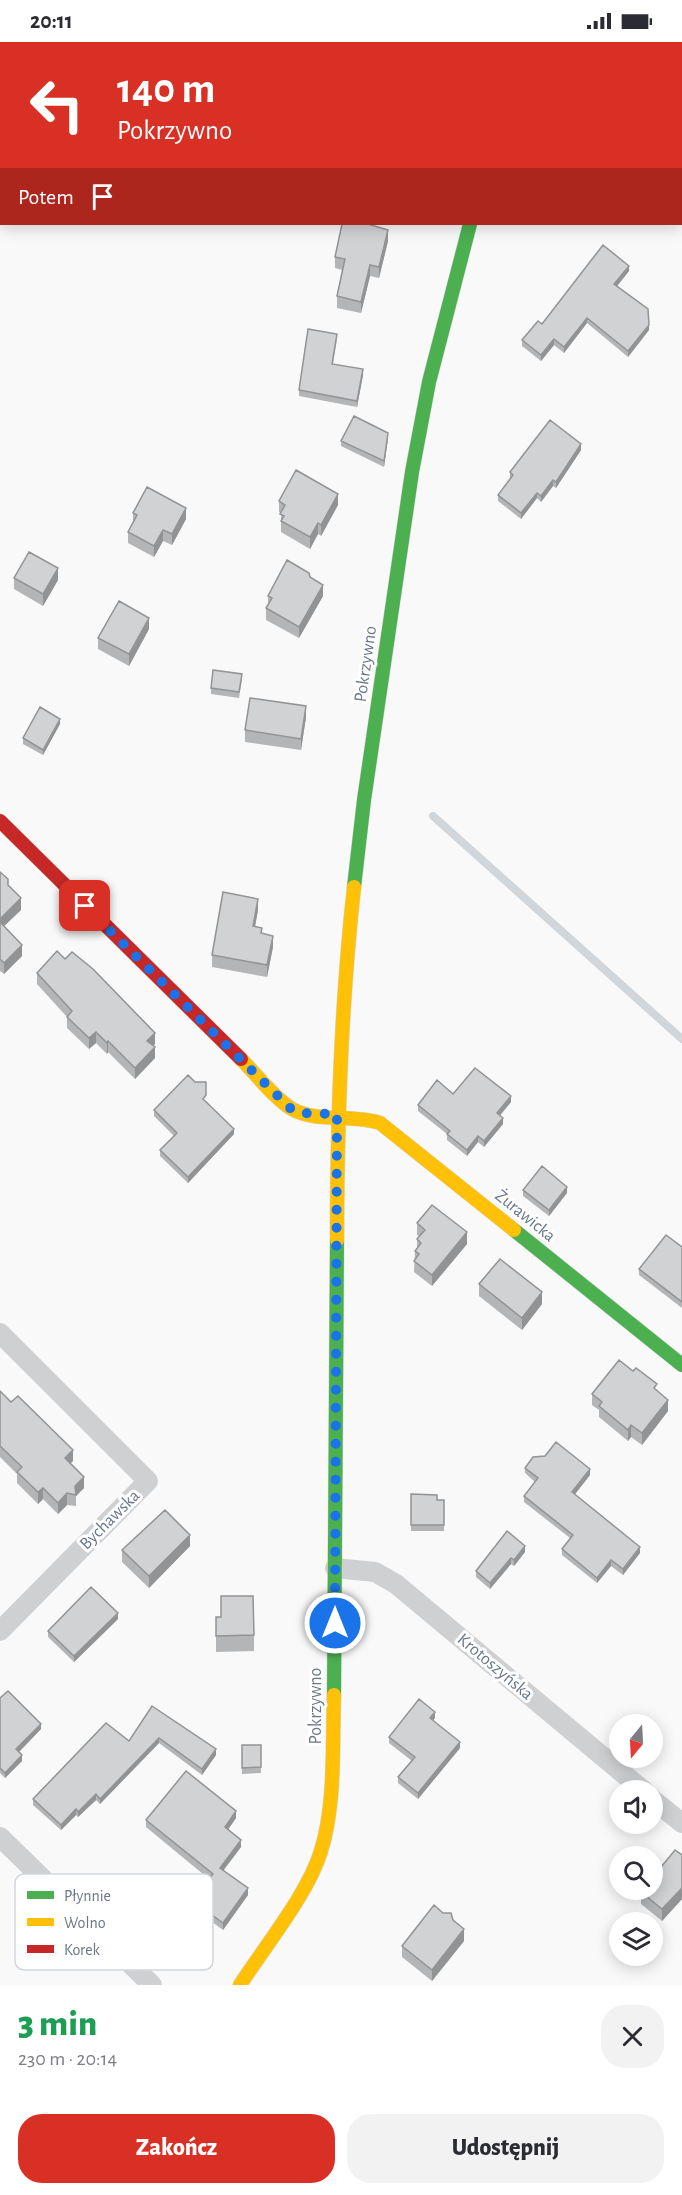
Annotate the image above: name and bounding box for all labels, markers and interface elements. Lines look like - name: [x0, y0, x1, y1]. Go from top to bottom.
- text: 20:11: [30, 10, 73, 32]
- icon: left: [18, 66, 96, 144]
- text: 140 m: [117, 68, 215, 110]
- text: Pokrzywno: [117, 117, 232, 144]
- icon: arrive: [86, 180, 119, 213]
- text: Potem: [18, 186, 74, 208]
- street label: Pokrzywno: [352, 625, 380, 703]
- pin: [59, 880, 110, 931]
- icon: arrive: [68, 889, 101, 922]
- street label: Żurawicka: [492, 1185, 560, 1245]
- street label: Bychawska: [77, 1487, 143, 1553]
- position arrow: [303, 1591, 367, 1655]
- street label: Krotoszyńska: [454, 1630, 536, 1704]
- street label: Pokrzywno: [307, 1667, 325, 1744]
- north arrow: [609, 1714, 663, 1768]
- map controls: [609, 1714, 663, 1966]
- button: sound: [609, 1780, 663, 1834]
- button: search: [609, 1846, 663, 1900]
- legend: [15, 1874, 213, 1970]
- text: Płynnie: [64, 1888, 111, 1905]
- button: layers: [609, 1912, 663, 1966]
- text: Wolno: [64, 1915, 106, 1931]
- text: Korek: [64, 1942, 101, 1958]
- button: close: [601, 2005, 664, 2068]
- text: 3 min: [18, 2006, 97, 2042]
- text: 230 m · 20:14: [18, 2049, 117, 2069]
- button: Zakończ: [18, 2114, 335, 2183]
- button: Udostępnij: [347, 2114, 664, 2183]

